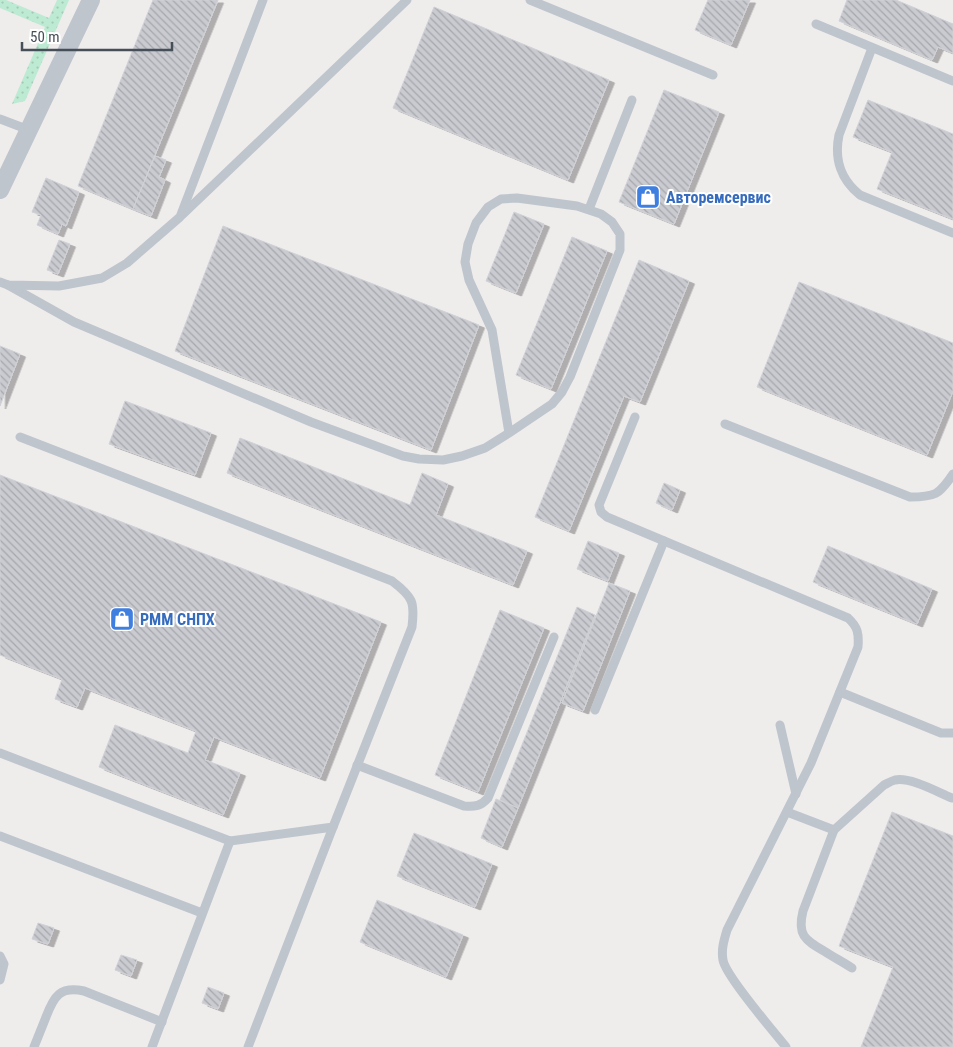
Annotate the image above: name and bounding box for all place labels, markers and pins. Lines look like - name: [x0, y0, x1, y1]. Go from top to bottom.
- shop icon: Авторемсервис: [635, 184, 661, 210]
- place label: Авторемсервис: [666, 188, 771, 207]
- shop icon: РММ СНПХ: [109, 606, 135, 632]
- place label: РММ СНПХ: [140, 610, 215, 629]

